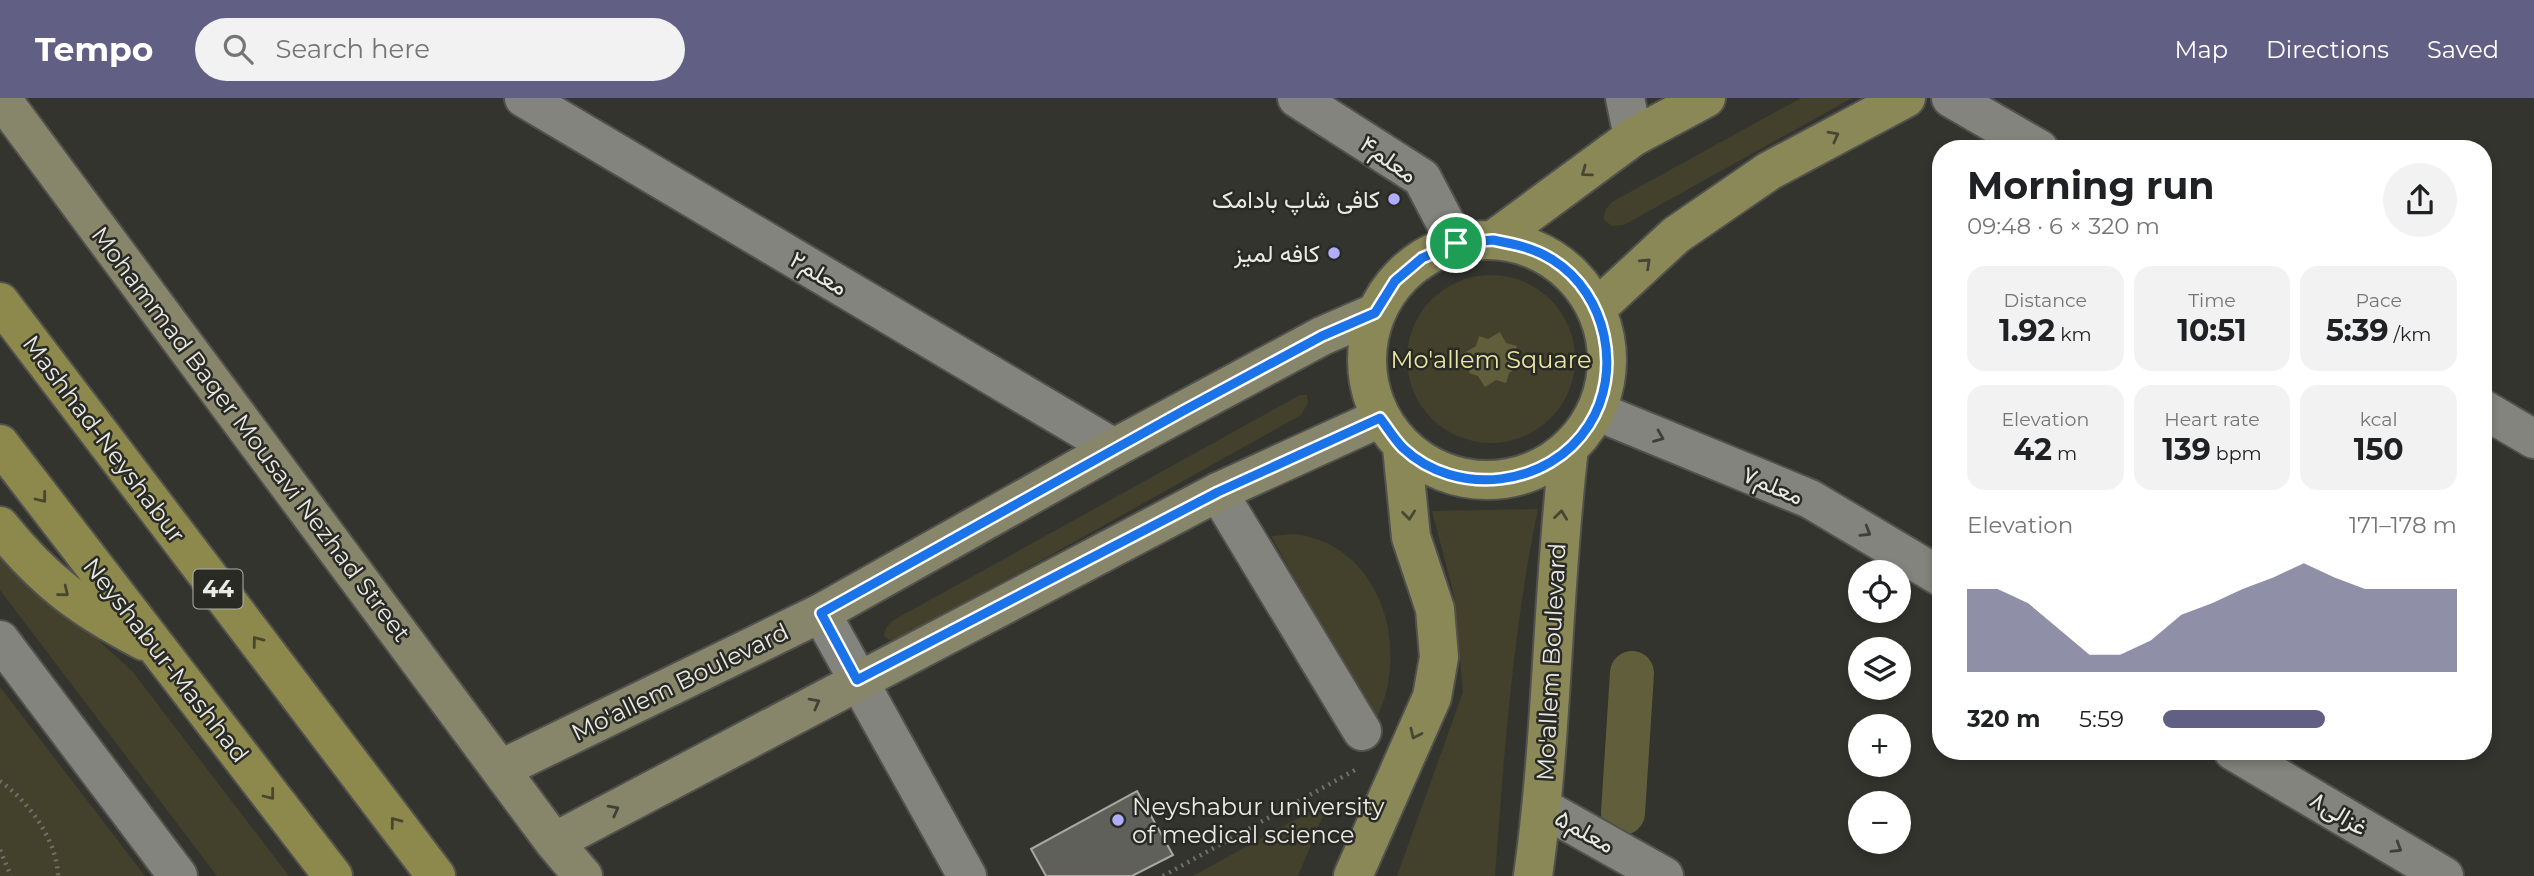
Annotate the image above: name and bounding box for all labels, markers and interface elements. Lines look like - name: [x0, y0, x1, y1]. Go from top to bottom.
- search box: [195, 18, 685, 81]
- text: Tempo: [35, 29, 153, 69]
- icon: search: [219, 30, 257, 68]
- text: Search here: [275, 33, 430, 65]
- text: Map: [2175, 35, 2228, 64]
- text: Directions: [2266, 35, 2389, 64]
- text: Saved: [2427, 35, 2499, 64]
- street label: معلم۴: [1354, 129, 1423, 191]
- one-way arrow: [1827, 131, 1840, 144]
- text: Morning run: [1967, 162, 2215, 209]
- one-way arrow: [1581, 163, 1593, 176]
- button: share: [2383, 163, 2457, 237]
- place label: کافی شاپ بادامک: [1212, 185, 1380, 216]
- marker: کافی شاپ بادامک: [1386, 191, 1402, 207]
- text: 09:48 · 6 × 320 m: [1967, 212, 2160, 240]
- pin: [1426, 213, 1486, 273]
- street label: Mohammad Baqer Mousavi Nezhad Street: [85, 221, 417, 647]
- icon: arrive: [1437, 224, 1475, 262]
- place label: کافه لمیز: [1233, 239, 1320, 269]
- street label: معلم۲: [784, 245, 853, 303]
- marker: کافه لمیز: [1326, 245, 1342, 261]
- one-way arrow: [1638, 258, 1651, 271]
- text: Distance: [2004, 289, 2087, 312]
- text: Time: [2188, 289, 2236, 312]
- text: Pace: [2355, 289, 2402, 312]
- text: 1.92: [1999, 312, 2055, 349]
- text: 10:51: [2177, 312, 2247, 349]
- text: 5:39: [2326, 312, 2389, 349]
- text: km: [2055, 323, 2092, 346]
- text: /km: [2389, 323, 2431, 346]
- street label: Mashhad-Neyshabur: [17, 330, 191, 548]
- park label: Mo'allem Square: [1391, 345, 1591, 374]
- text: Elevation: [2001, 408, 2089, 431]
- text: Heart rate: [2164, 408, 2260, 431]
- text: kcal: [2360, 408, 2398, 431]
- one-way arrow: [1653, 429, 1665, 443]
- text: 42: [2014, 431, 2052, 468]
- text: 139: [2162, 431, 2211, 468]
- text: 150: [2354, 431, 2404, 468]
- text: m: [2052, 442, 2077, 465]
- text: bpm: [2211, 442, 2262, 465]
- street label: معلم۷: [1737, 459, 1808, 513]
- one-way arrow: [33, 490, 46, 503]
- one-way arrow: [1554, 509, 1569, 521]
- one-way arrow: [1401, 510, 1416, 521]
- text: Elevation: [1967, 511, 2073, 539]
- text: 171–178 m: [2349, 511, 2457, 539]
- one-way arrow: [1858, 524, 1871, 537]
- street label: Mo'allem Boulevard: [1530, 542, 1572, 782]
- street label: Neyshabur-Mashhad: [77, 552, 255, 768]
- map controls: [1848, 560, 1911, 854]
- button: locate: [1848, 560, 1911, 623]
- road number: 44: [194, 569, 242, 608]
- one-way arrow: [56, 584, 69, 597]
- street label: Mo'allem Boulevard: [567, 617, 793, 747]
- one-way arrow: [253, 636, 266, 648]
- button: layers: [1848, 637, 1911, 700]
- one-way arrow: [808, 697, 820, 711]
- text: 320 m: [1967, 705, 2040, 733]
- text: 5:59: [2079, 705, 2124, 733]
- button: +: [1848, 714, 1911, 777]
- one-way arrow: [1409, 727, 1423, 739]
- street label: غزالی۸: [2304, 785, 2373, 842]
- one-way arrow: [262, 787, 274, 799]
- button: −: [1848, 791, 1911, 854]
- place label: Neyshabur university of medical science: [1132, 792, 1385, 849]
- street label: معلم۵: [1549, 803, 1620, 861]
- one-way arrow: [607, 805, 620, 818]
- marker: Neyshabur university of medical science: [1110, 812, 1126, 828]
- one-way arrow: [390, 817, 403, 829]
- one-way arrow: [2390, 840, 2403, 853]

